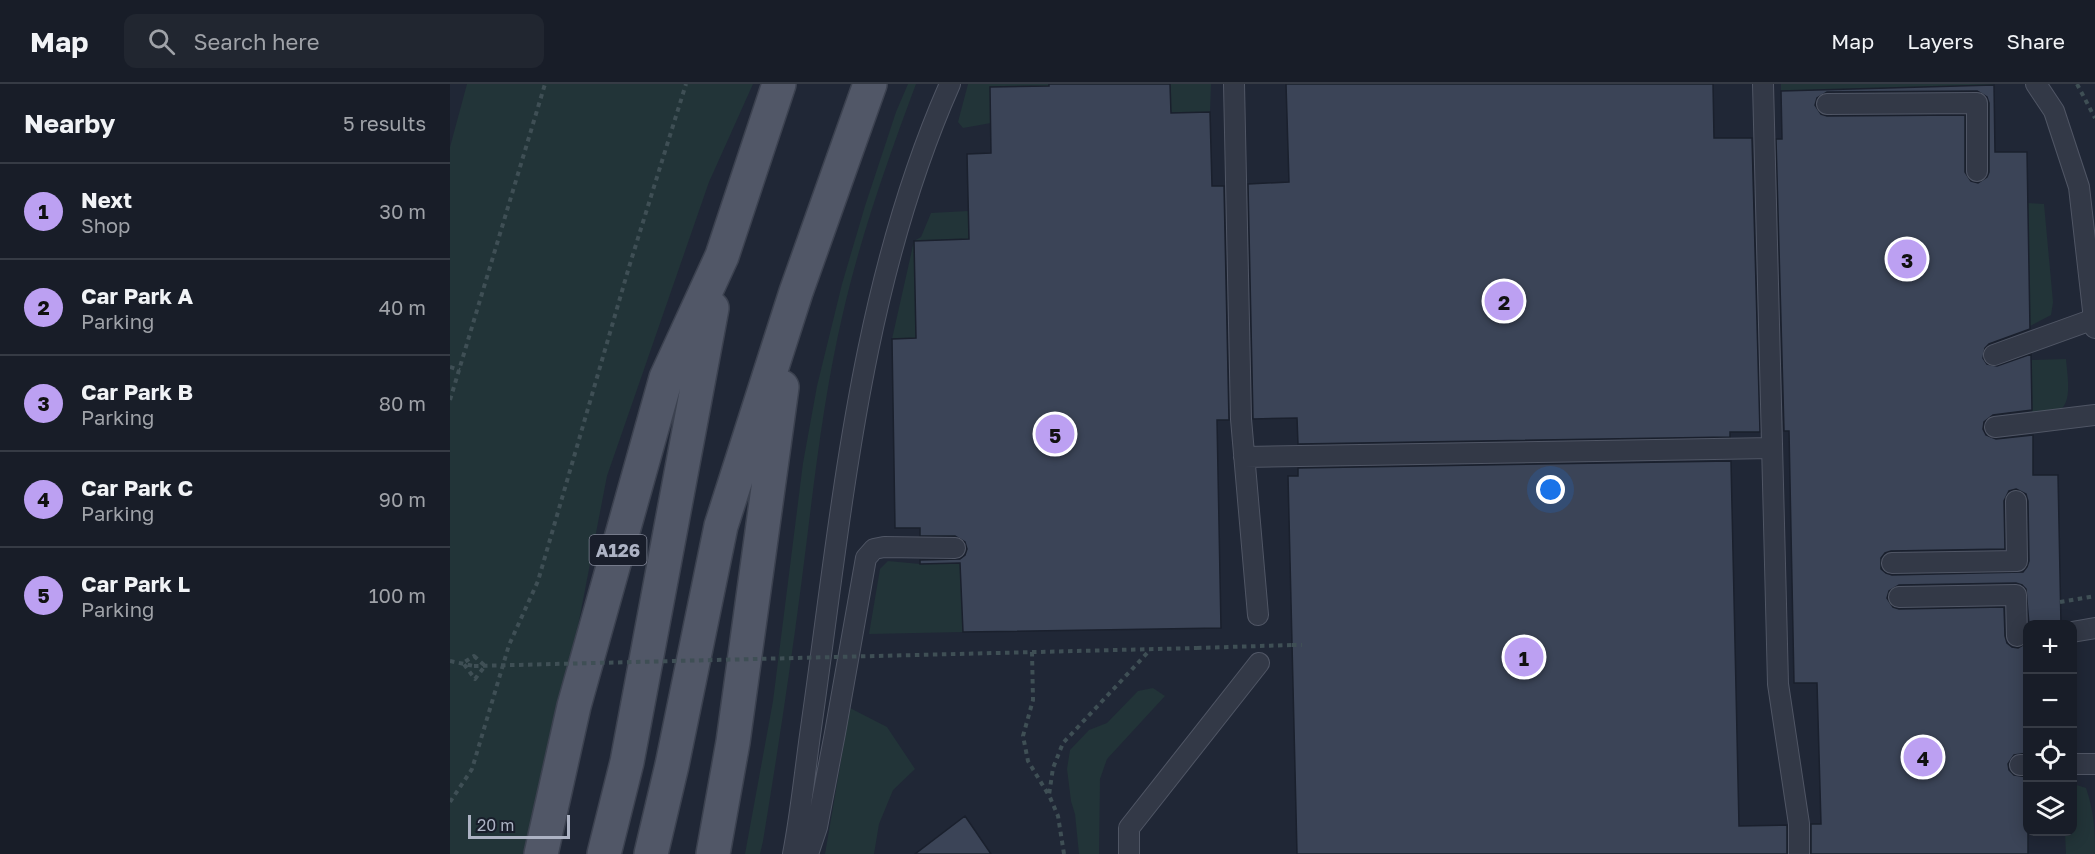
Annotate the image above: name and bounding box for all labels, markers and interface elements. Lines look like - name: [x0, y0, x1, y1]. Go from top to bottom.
- search box: [124, 14, 544, 68]
- text: Map: [30, 25, 88, 58]
- icon: search: [145, 25, 178, 58]
- text: Search here: [193, 28, 319, 55]
- text: Map: [1831, 28, 1874, 54]
- text: Layers: [1907, 28, 1974, 54]
- text: Share: [2007, 28, 2065, 54]
- text: Nearby: [24, 108, 115, 139]
- text: 5 results: [343, 111, 426, 135]
- text: Next: [81, 186, 132, 213]
- text: 1: [38, 199, 49, 223]
- text: 30 m: [379, 199, 426, 223]
- text: Shop: [81, 213, 130, 237]
- pin: 3: [1888, 236, 1926, 282]
- pin: 2: [1484, 278, 1524, 324]
- text: Car Park A: [81, 282, 193, 309]
- text: 2: [37, 295, 50, 319]
- text: 40 m: [379, 295, 426, 319]
- text: Parking: [81, 309, 154, 333]
- text: Car Park B: [81, 378, 193, 405]
- text: 3: [37, 391, 50, 415]
- text: 80 m: [379, 391, 426, 415]
- text: Parking: [81, 405, 154, 429]
- pin: 5: [1036, 412, 1074, 456]
- text: Car Park C: [81, 474, 193, 501]
- your location: [1536, 475, 1565, 504]
- text: 4: [37, 487, 50, 511]
- text: 90 m: [379, 487, 426, 511]
- text: Parking: [81, 501, 154, 525]
- road number: A126: [590, 535, 646, 565]
- text: Car Park L: [81, 570, 190, 597]
- text: 5: [37, 583, 50, 607]
- text: 100 m: [369, 583, 426, 607]
- text: Parking: [81, 597, 154, 621]
- map controls: [2023, 620, 2077, 836]
- button: +: [2023, 620, 2077, 674]
- pin: 1: [1504, 634, 1544, 680]
- button: −: [2023, 674, 2077, 728]
- button: locate: [2023, 728, 2077, 782]
- pin: 4: [1904, 734, 1942, 780]
- button: layers: [2023, 782, 2077, 836]
- scale bar: [468, 812, 570, 840]
- text: 20 m: [477, 815, 514, 835]

